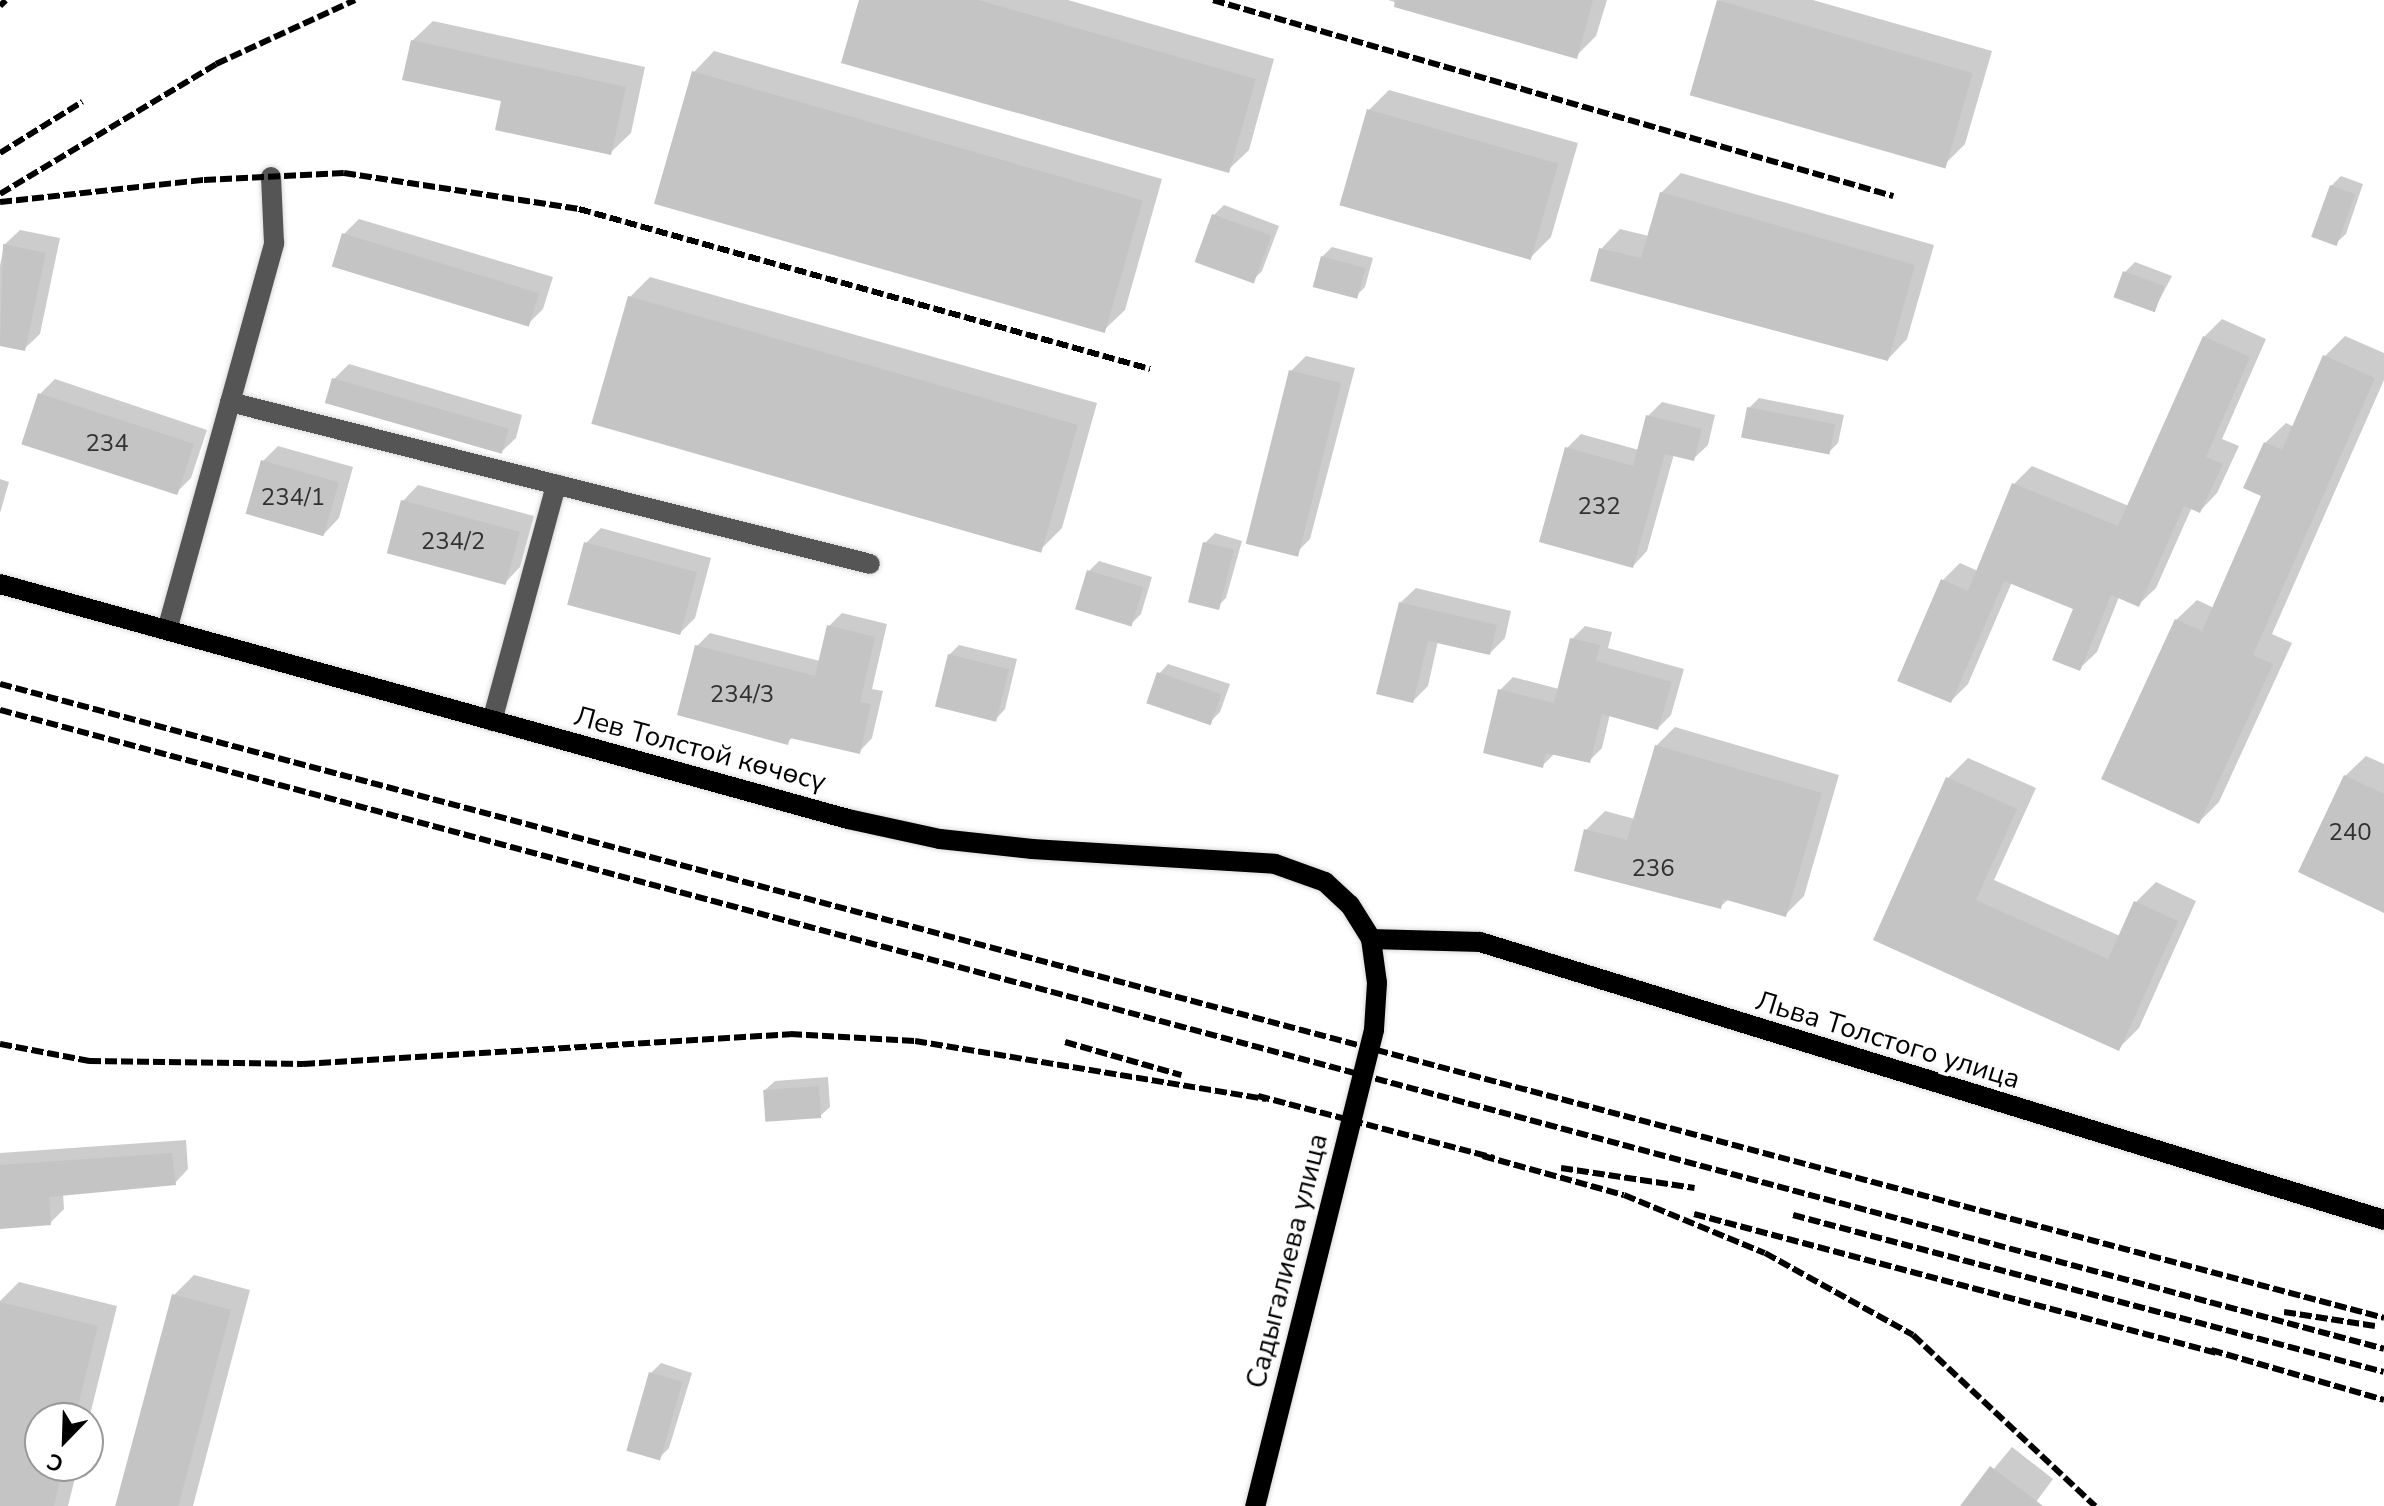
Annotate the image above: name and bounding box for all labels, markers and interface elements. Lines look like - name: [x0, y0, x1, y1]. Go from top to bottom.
- house number: 234: [85, 430, 129, 458]
- house number: 234/1: [261, 484, 325, 512]
- house number: 232: [1577, 493, 1621, 521]
- house number: 234/2: [421, 528, 485, 556]
- house number: 234/3: [710, 681, 774, 709]
- street label: Лев Толстой көчөсү: [570, 699, 830, 799]
- house number: 240: [2328, 819, 2372, 847]
- house number: 236: [1631, 855, 1675, 883]
- street label: Льва Толстого улица: [1752, 984, 2024, 1096]
- street label: Садыгалиева улица: [1239, 1130, 1335, 1392]
- north arrow: [24, 1402, 104, 1482]
- text: С: [43, 1446, 68, 1479]

